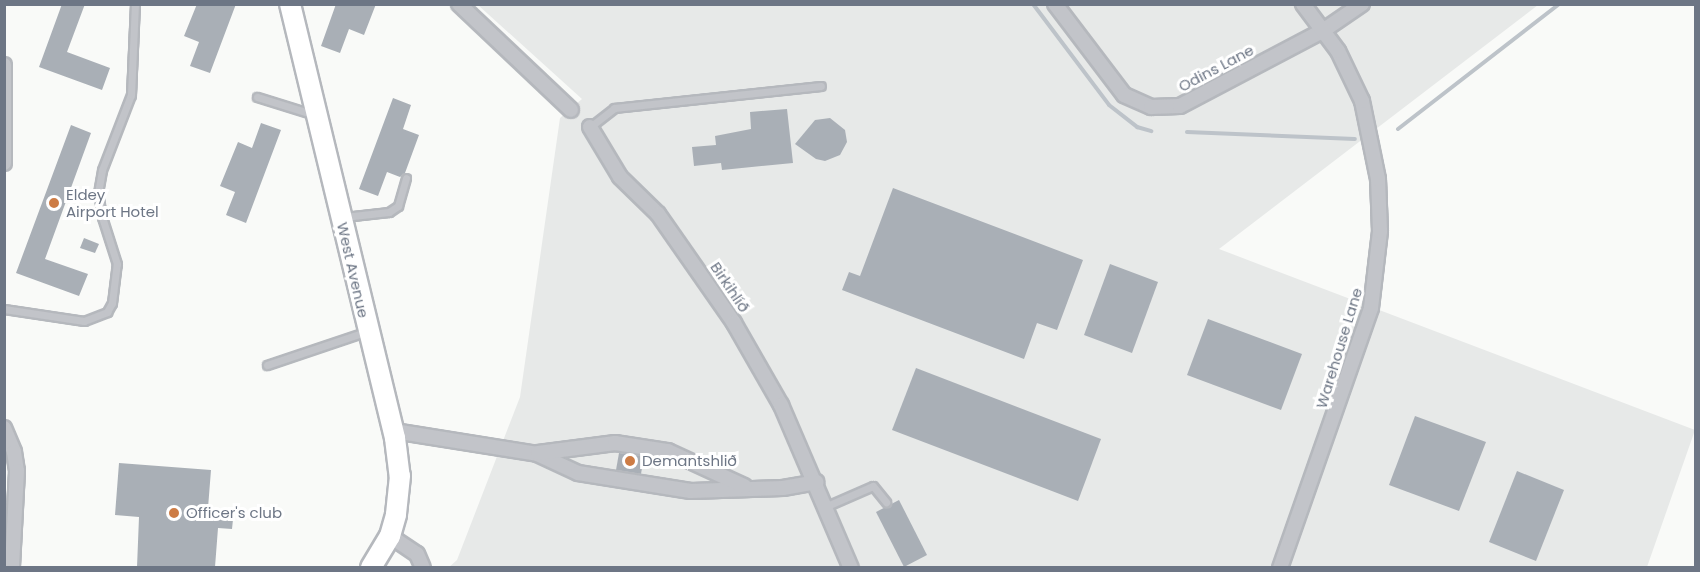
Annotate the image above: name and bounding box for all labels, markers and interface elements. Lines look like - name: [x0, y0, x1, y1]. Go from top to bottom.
- street label: Odins Lane: [1175, 41, 1257, 95]
- place label: Eldey Airport Hotel: [66, 185, 159, 220]
- marker: Eldey Airport Hotel: [47, 196, 61, 210]
- street label: West Avenue: [333, 220, 373, 320]
- street label: Birkihlíð: [707, 259, 753, 315]
- street label: Warehouse Lane: [1312, 286, 1366, 410]
- place label: Demantshlið: [642, 452, 737, 470]
- marker: Demantshlið: [623, 454, 637, 468]
- place label: Officer's club: [186, 504, 282, 522]
- marker: Officer's club: [167, 506, 181, 520]

